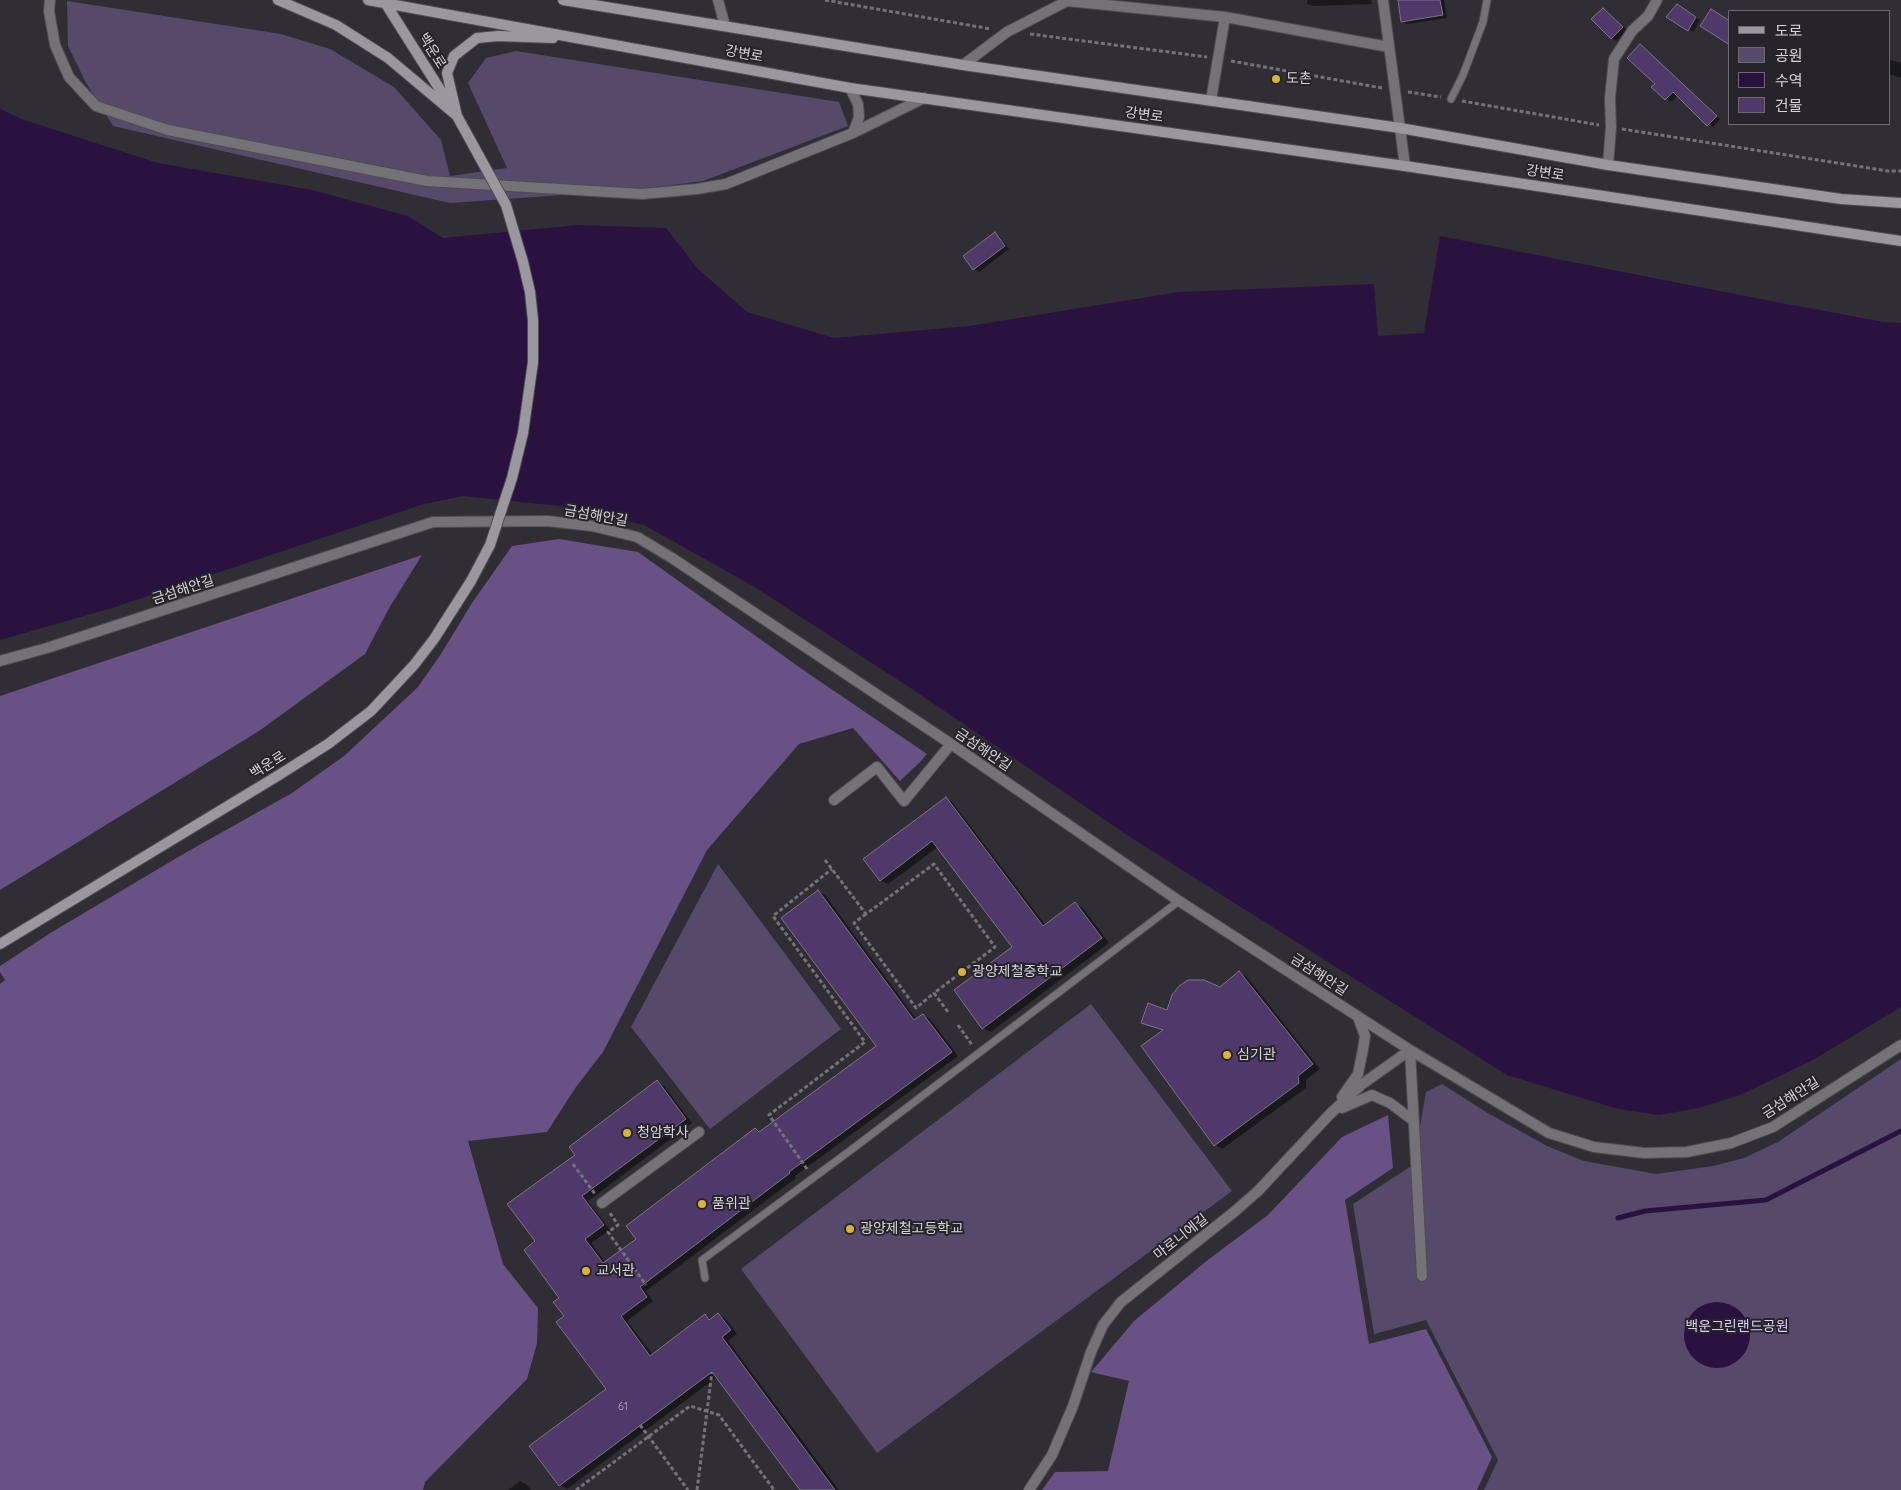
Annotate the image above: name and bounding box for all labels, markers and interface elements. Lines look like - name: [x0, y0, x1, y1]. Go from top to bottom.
- legend: [1728, 10, 1891, 125]
- text: 도로: [1775, 21, 1803, 40]
- street label: 백운로: [415, 30, 449, 72]
- street label: 강변로: [723, 42, 765, 66]
- text: 공원: [1775, 46, 1803, 65]
- place label: 도촌: [1286, 71, 1312, 87]
- text: 수역: [1775, 71, 1803, 90]
- marker: 도촌: [1270, 73, 1282, 85]
- text: 건물: [1775, 96, 1803, 115]
- street label: 강변로: [1124, 104, 1164, 126]
- street label: 강변로: [1525, 162, 1565, 184]
- street label: 금섬해안길: [563, 502, 629, 530]
- street label: 금섬해안길: [150, 572, 216, 608]
- street label: 금섬해안길: [952, 725, 1014, 775]
- street label: 백운로: [247, 748, 289, 782]
- street label: 금섬해안길: [1287, 950, 1351, 1000]
- place label: 광양제철중학교: [972, 964, 1062, 980]
- marker: 광양제철중학교: [956, 966, 968, 978]
- place label: 심기관: [1237, 1047, 1276, 1063]
- marker: 심기관: [1221, 1049, 1233, 1061]
- street label: 금섬해안길: [1759, 1074, 1823, 1122]
- place label: 청암학사: [637, 1125, 689, 1141]
- marker: 청암학사: [621, 1127, 633, 1139]
- place label: 품위관: [712, 1196, 751, 1212]
- marker: 품위관: [696, 1198, 708, 1210]
- street label: 마로니에길: [1150, 1211, 1212, 1263]
- place label: 광양제철고등학교: [860, 1221, 963, 1237]
- marker: 광양제철고등학교: [844, 1223, 856, 1235]
- place label: 교서관: [596, 1263, 635, 1279]
- marker: 교서관: [580, 1265, 592, 1277]
- park label: 백운그린랜드공원: [1685, 1319, 1789, 1335]
- house number: 61: [618, 1400, 628, 1414]

